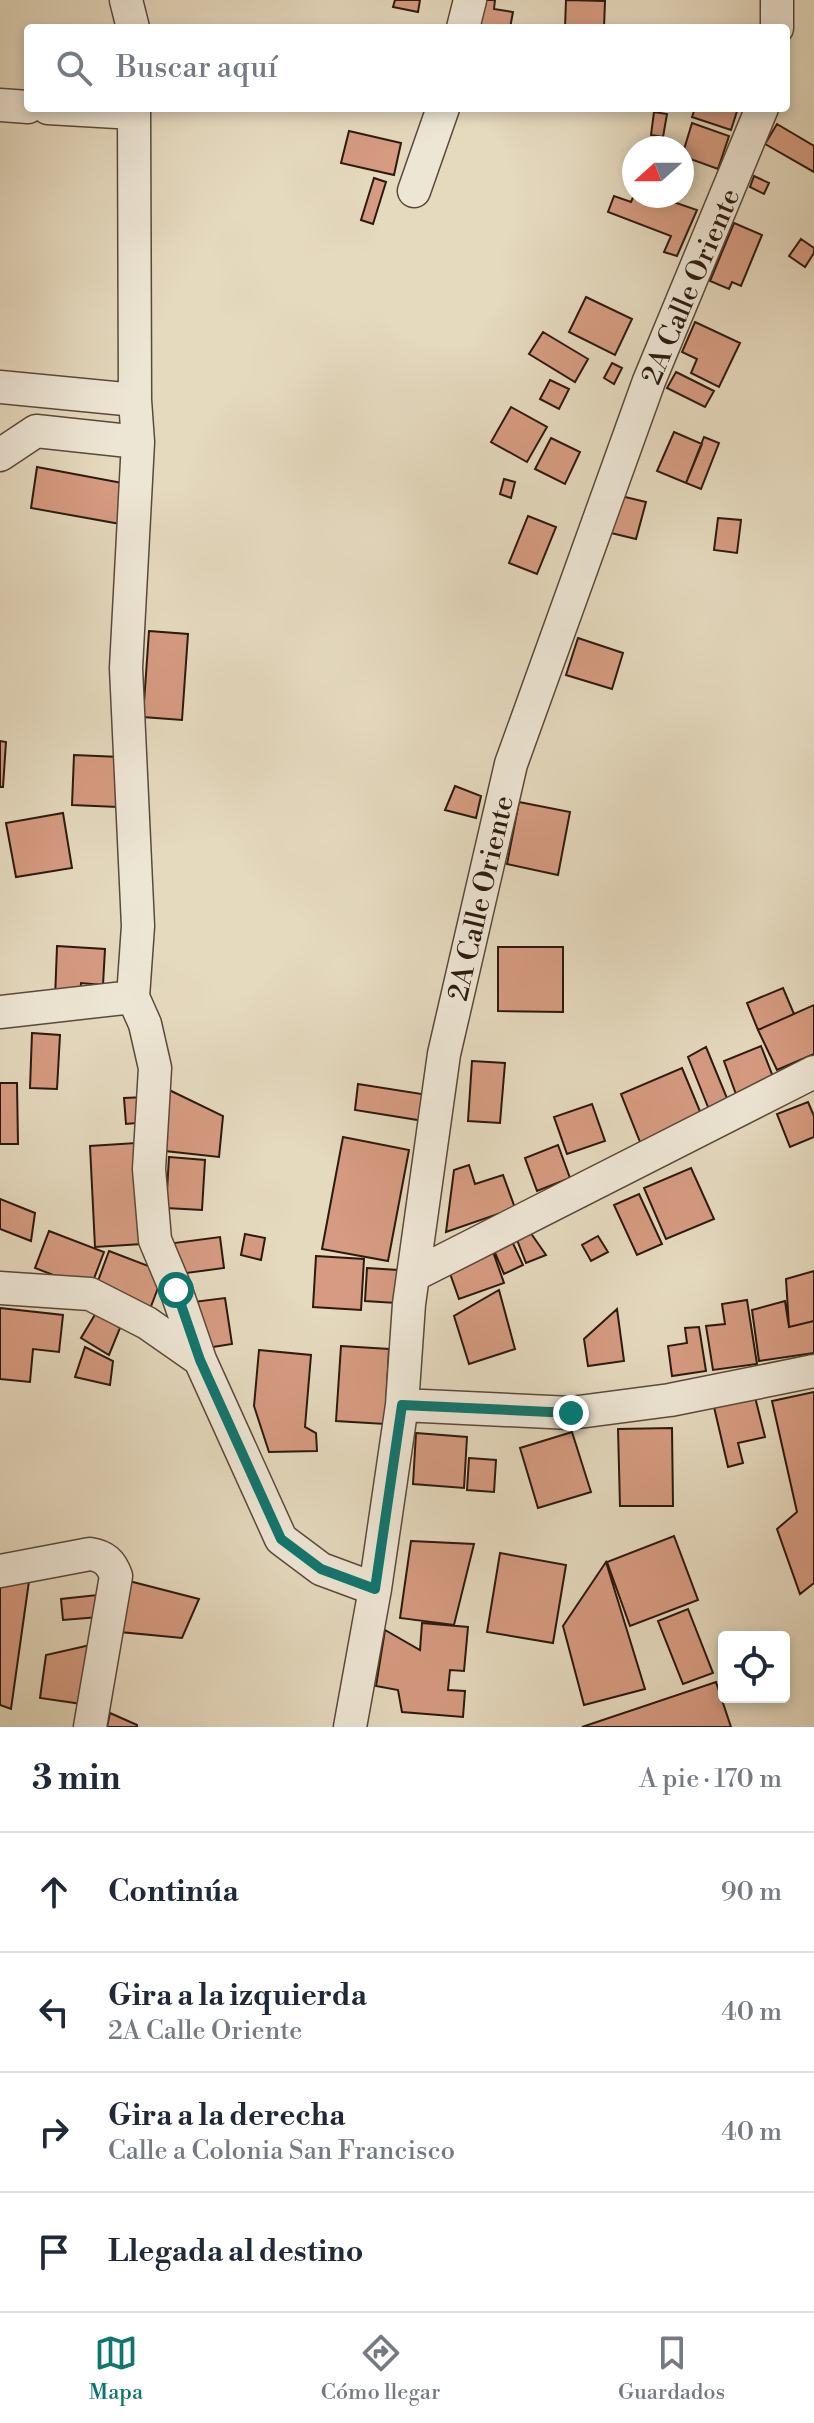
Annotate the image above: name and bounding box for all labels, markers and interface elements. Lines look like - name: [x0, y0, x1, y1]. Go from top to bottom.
- search box: [24, 24, 790, 112]
- icon: search: [52, 46, 96, 90]
- text: Buscar aquí: [116, 49, 278, 87]
- north arrow: [622, 136, 694, 208]
- street label: 2A Calle Oriente: [634, 183, 748, 390]
- street label: 2A Calle Oriente: [441, 792, 522, 1004]
- route start: [158, 1272, 194, 1308]
- route end: [553, 1395, 589, 1431]
- map controls: [718, 1631, 790, 1703]
- button: locate: [718, 1631, 790, 1703]
- text: 3 min: [32, 1758, 121, 1800]
- text: A pie · 170 m: [639, 1763, 782, 1795]
- icon: ahead: [32, 1870, 76, 1914]
- text: Continúa: [108, 1873, 239, 1911]
- text: 90 m: [721, 1876, 782, 1908]
- text: Gira a la izquierda: [108, 1977, 367, 2015]
- icon: left: [32, 1990, 76, 2034]
- text: 40 m: [721, 1996, 782, 2028]
- text: 2A Calle Oriente: [108, 2015, 302, 2047]
- text: Gira a la derecha: [108, 2097, 345, 2135]
- icon: right: [32, 2110, 76, 2154]
- text: 40 m: [721, 2116, 782, 2148]
- text: Calle a Colonia San Francisco: [108, 2135, 455, 2167]
- icon: arrive: [32, 2230, 76, 2274]
- text: Llegada al destino: [108, 2233, 363, 2271]
- tab: Mapa: [89, 2331, 143, 2406]
- tab: Cómo llegar: [321, 2331, 440, 2406]
- tab: Guardados: [618, 2331, 725, 2406]

